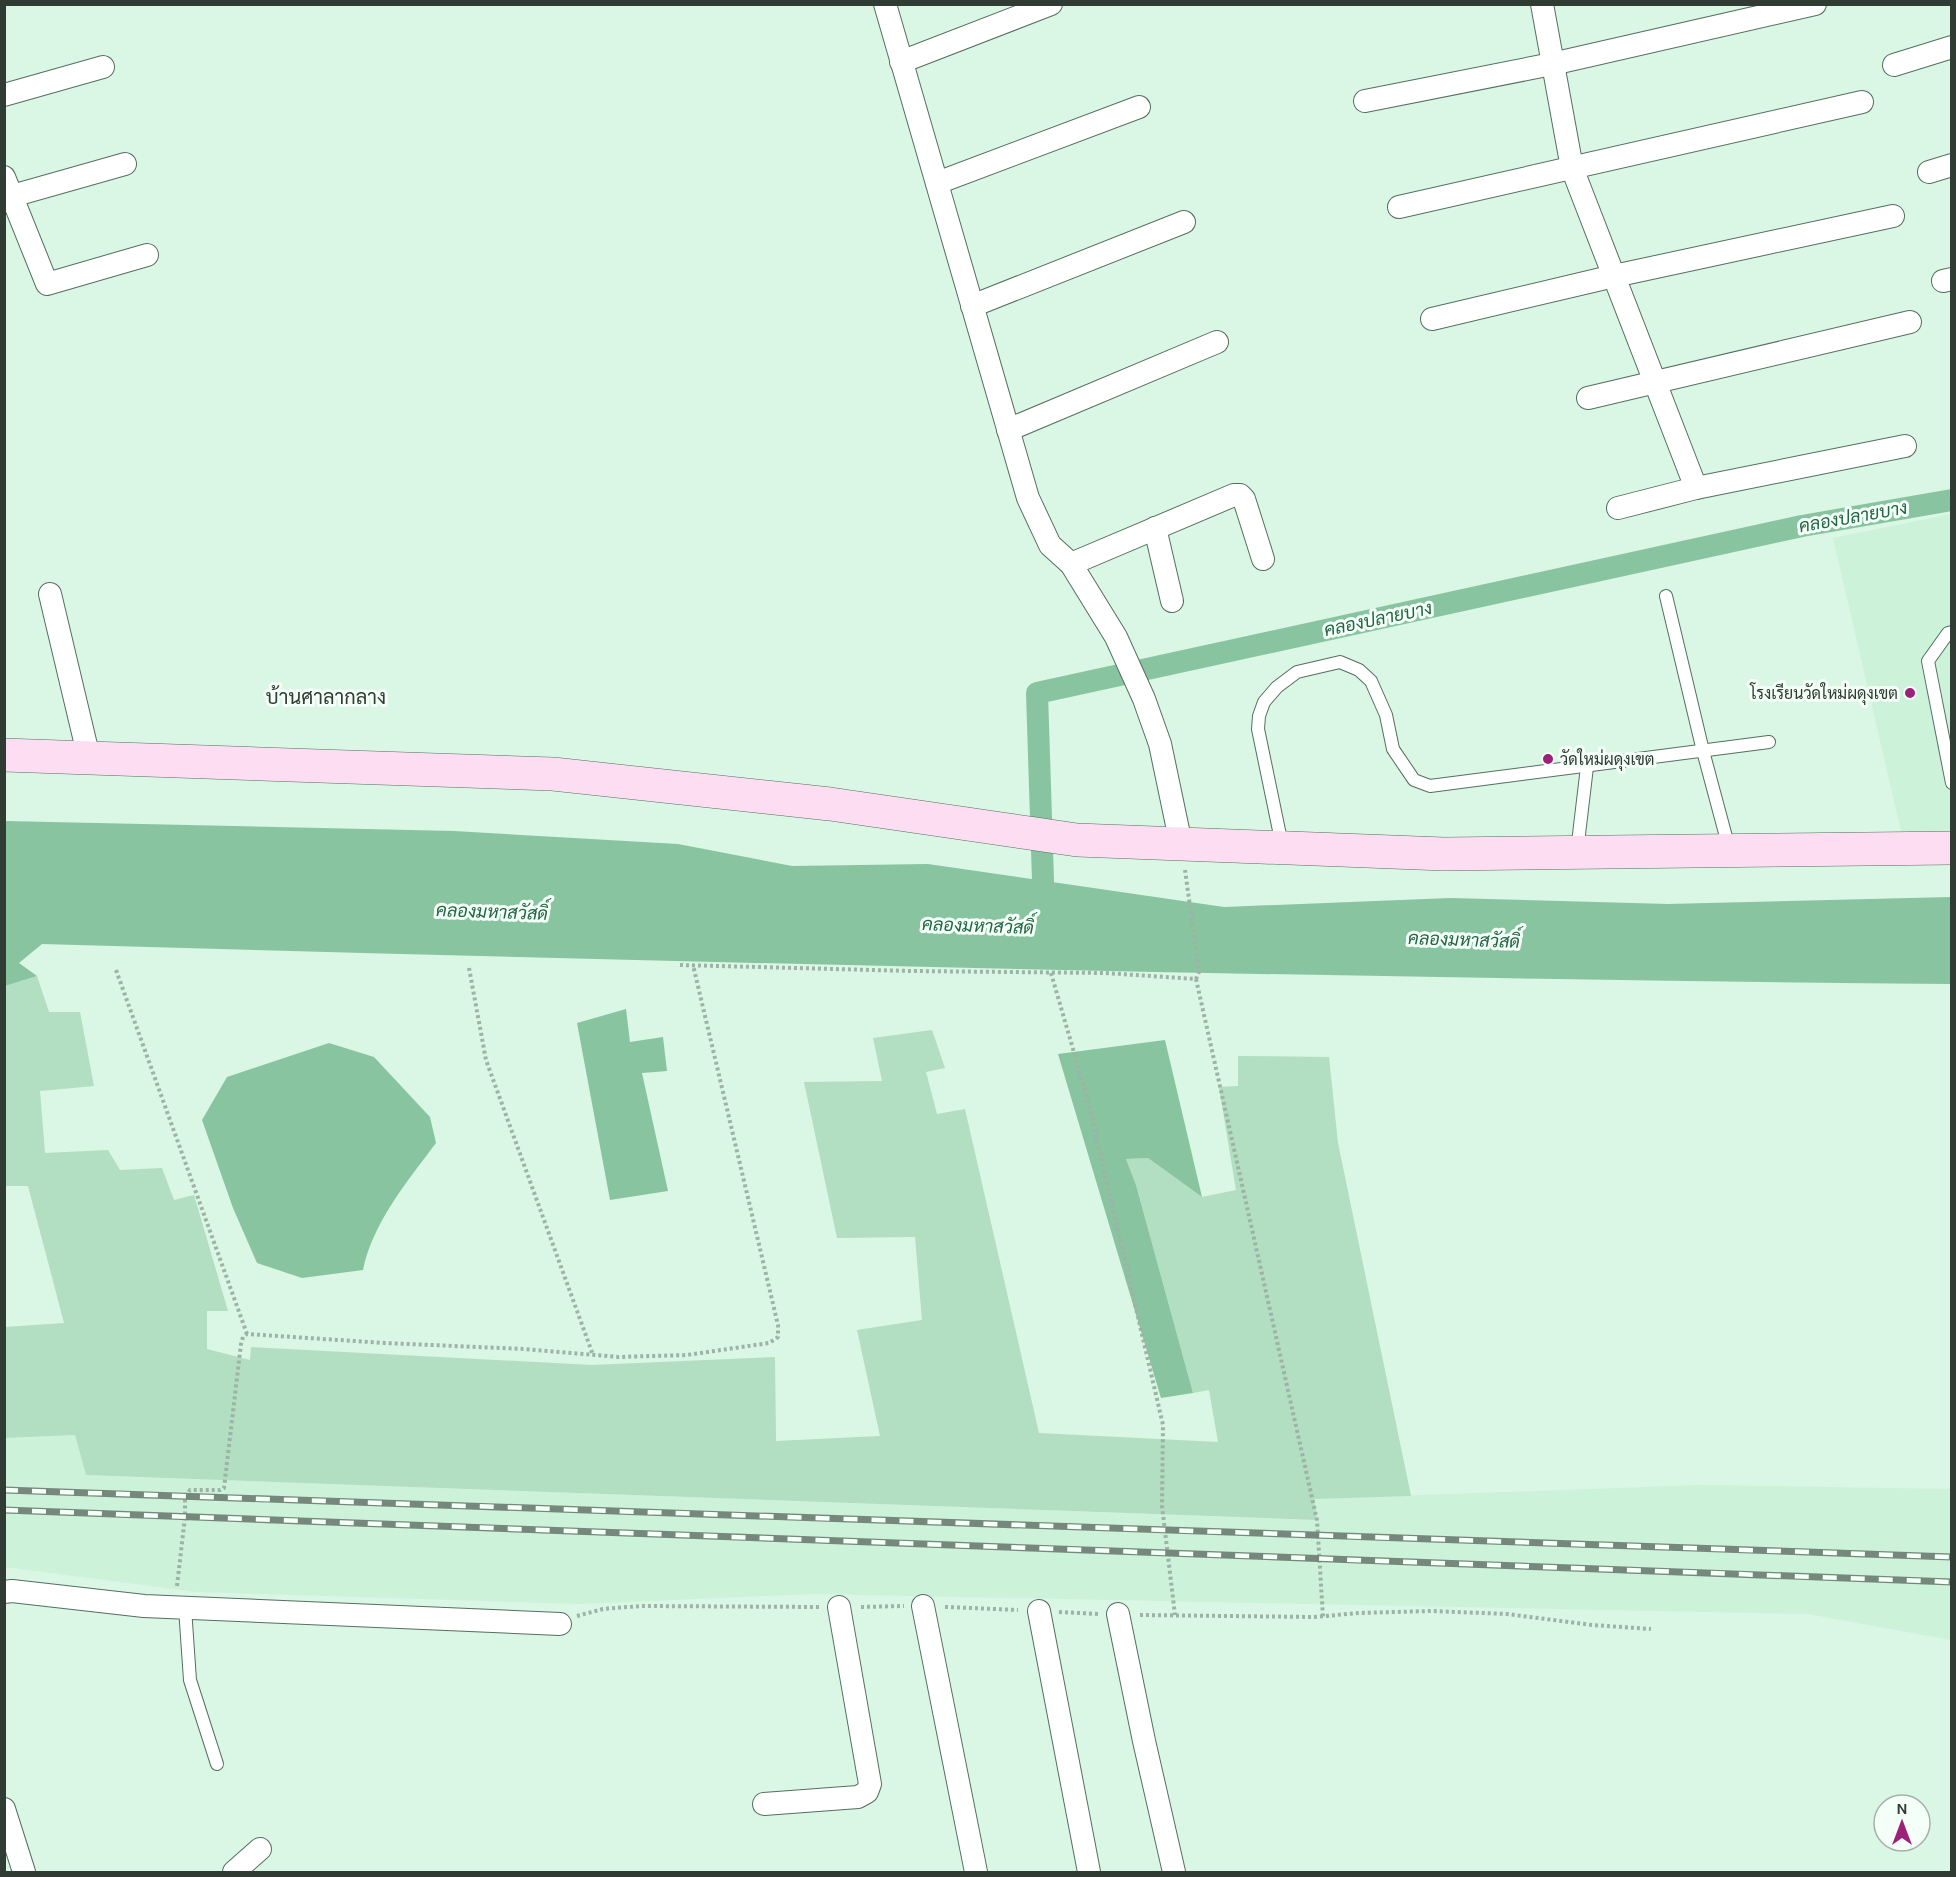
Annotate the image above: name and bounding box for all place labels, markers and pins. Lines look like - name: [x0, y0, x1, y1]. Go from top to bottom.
- place label: โรงเรียนวัดใหม่ผดุงเขต: [1749, 682, 1898, 705]
- marker: โรงเรียนวัดใหม่ผดุงเขต: [1903, 686, 1917, 700]
- place label: วัดใหม่ผดุงเขต: [1560, 748, 1655, 771]
- marker: วัดใหม่ผดุงเขต: [1541, 752, 1555, 766]

